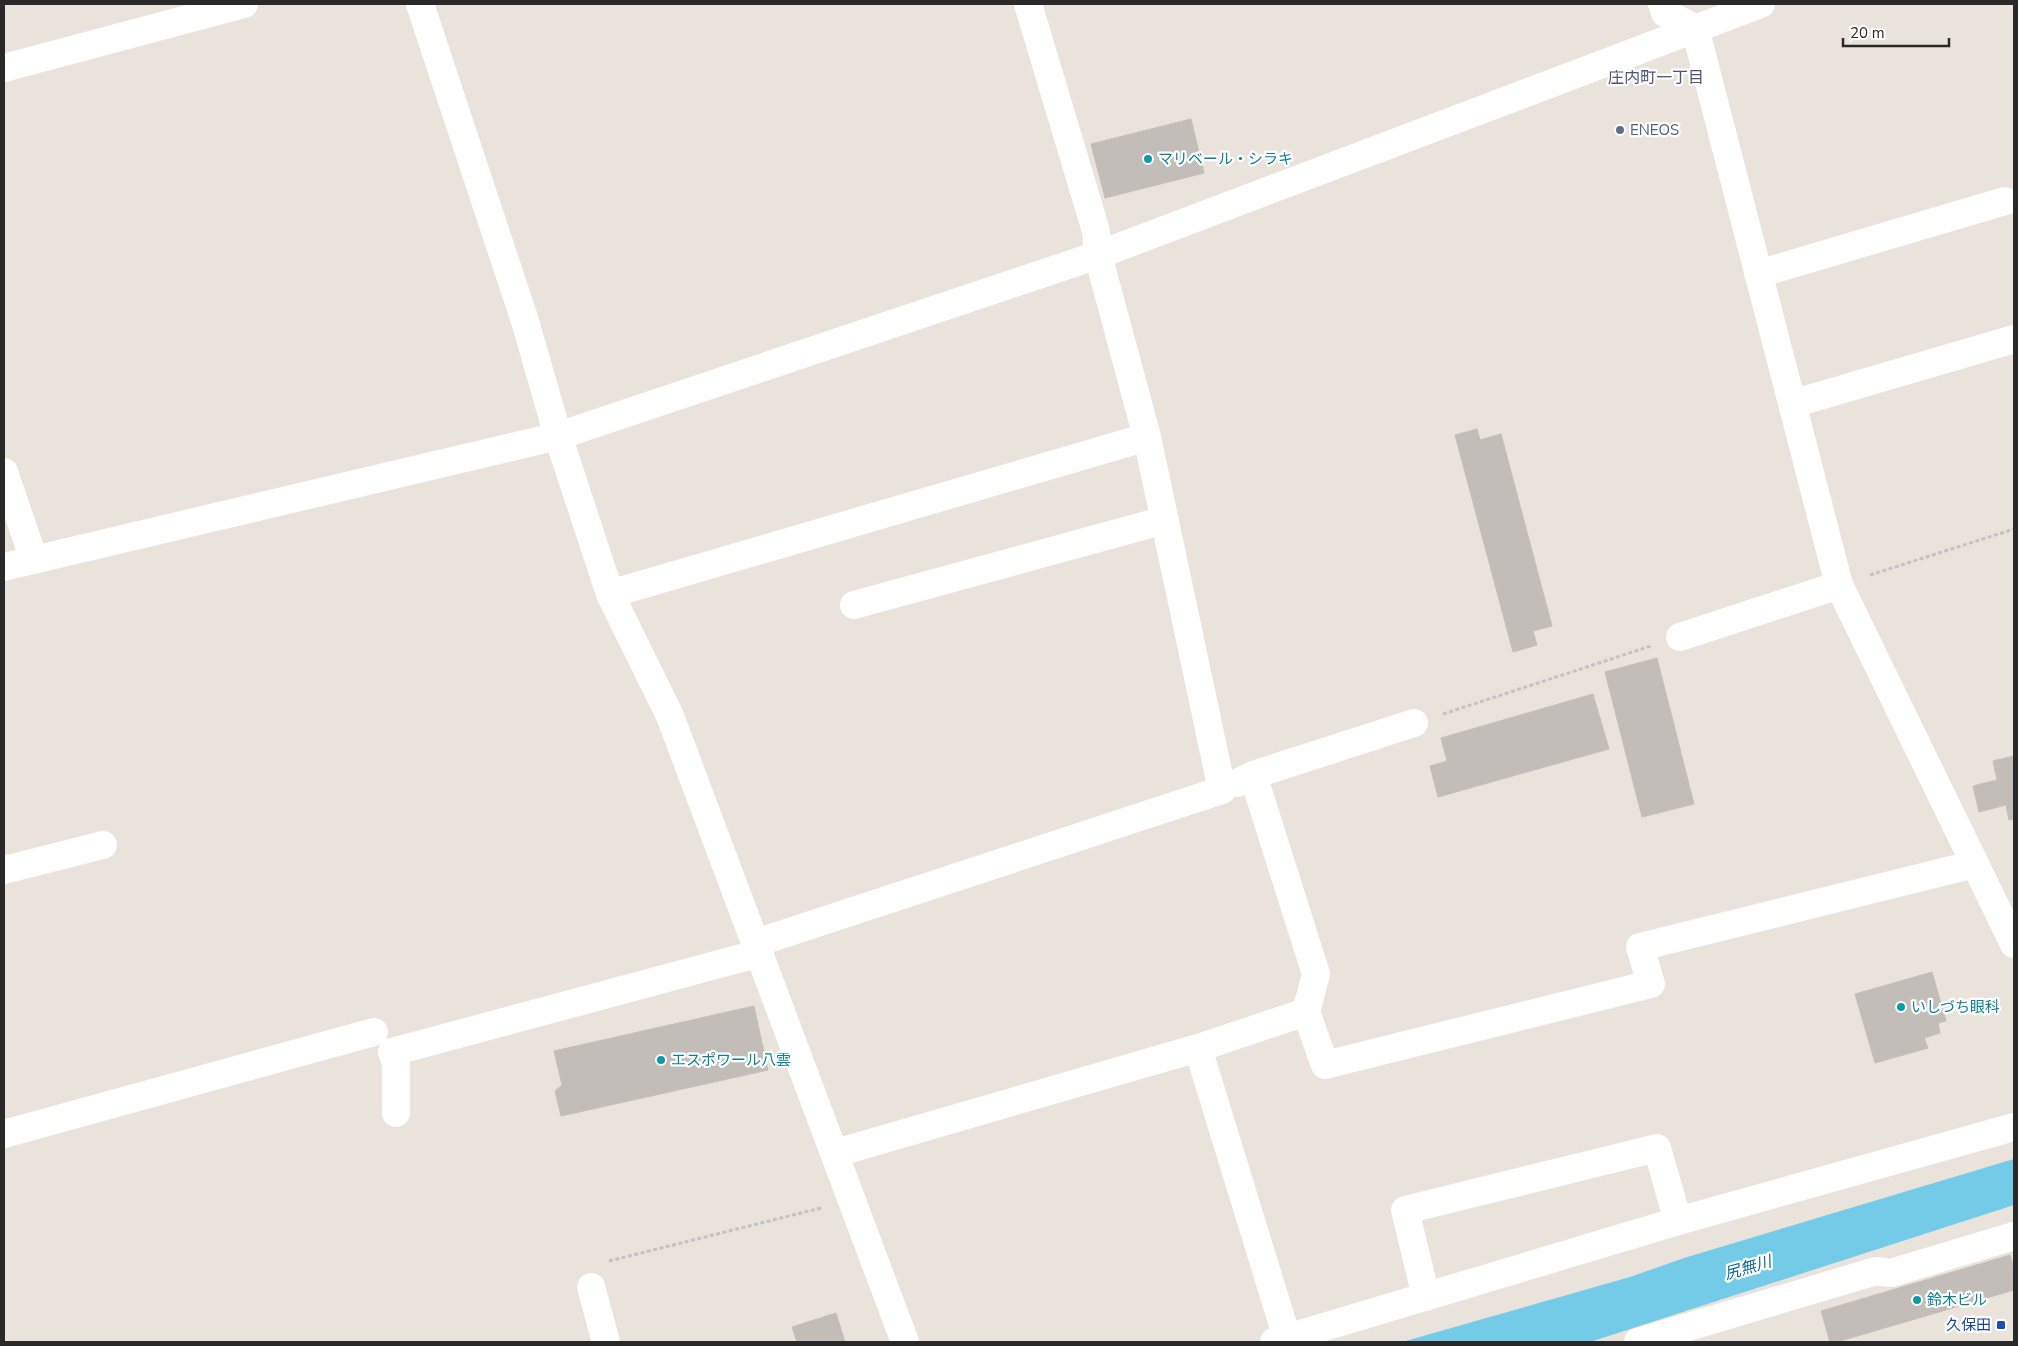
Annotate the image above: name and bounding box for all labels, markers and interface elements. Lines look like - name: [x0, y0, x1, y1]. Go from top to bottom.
- scale bar: [1843, 15, 1949, 47]
- text: 20 m: [1850, 23, 1885, 43]
- district label: 庄内町一丁目: [1608, 67, 1704, 89]
- place label: ENEOS: [1630, 120, 1679, 140]
- marker: ENEOS: [1614, 124, 1626, 136]
- place label: マリベール・シラキ: [1158, 149, 1293, 169]
- marker: マリベール・シラキ: [1142, 153, 1154, 165]
- place label: いしづち眼科: [1911, 997, 2000, 1017]
- marker: いしづち眼科: [1895, 1001, 1907, 1013]
- place label: エスポワール八雲: [671, 1050, 791, 1070]
- marker: エスポワール八雲: [655, 1054, 667, 1066]
- water label: 尻無川: [1722, 1250, 1776, 1285]
- place label: 鈴木ビル: [1927, 1290, 1987, 1310]
- marker: 鈴木ビル: [1911, 1294, 1923, 1306]
- place label: 久保田: [1946, 1315, 1991, 1335]
- marker: 久保田: [1995, 1319, 2007, 1331]

